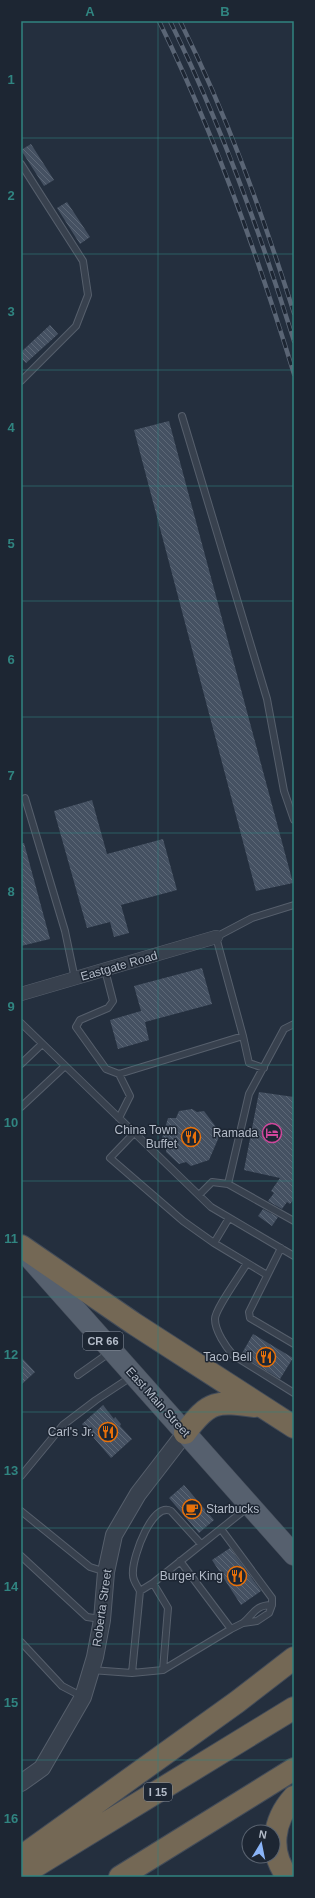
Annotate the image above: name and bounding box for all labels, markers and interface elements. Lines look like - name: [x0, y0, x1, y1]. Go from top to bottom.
- text: A: [85, 4, 95, 19]
- text: B: [220, 4, 230, 19]
- text: 1: [7, 72, 15, 87]
- text: 2: [7, 188, 15, 203]
- text: 3: [7, 304, 15, 319]
- text: 4: [7, 420, 15, 435]
- text: 5: [7, 536, 15, 551]
- text: 6: [7, 652, 15, 667]
- text: 7: [7, 768, 15, 783]
- text: 8: [7, 884, 15, 899]
- street label: Eastgate Road: [79, 948, 159, 984]
- text: 9: [7, 999, 15, 1014]
- text: 10: [4, 1115, 18, 1130]
- hotel icon: Ramada: [261, 1122, 283, 1144]
- place label: China Town Buffet: [115, 1123, 178, 1151]
- restaurant icon: China Town Buffet: [180, 1126, 202, 1148]
- place label: Ramada: [213, 1126, 258, 1140]
- text: 11: [4, 1231, 18, 1246]
- road number: CR 66: [83, 1332, 123, 1350]
- restaurant icon: Taco Bell: [255, 1346, 277, 1368]
- text: 12: [4, 1347, 18, 1362]
- place label: Taco Bell: [203, 1350, 252, 1364]
- street label: East Main Street: [123, 1364, 193, 1440]
- restaurant icon: Carl's Jr.: [97, 1421, 119, 1443]
- place label: Carl's Jr.: [48, 1425, 94, 1439]
- text: 13: [4, 1463, 18, 1478]
- cafe icon: Starbucks: [181, 1498, 203, 1520]
- place label: Starbucks: [206, 1502, 259, 1516]
- restaurant icon: Burger King: [226, 1565, 248, 1587]
- street label: Roberta Street: [90, 1568, 114, 1648]
- place label: Burger King: [160, 1569, 223, 1583]
- text: 14: [4, 1579, 19, 1594]
- text: 15: [4, 1695, 18, 1710]
- road number: I 15: [144, 1783, 172, 1801]
- text: 16: [4, 1811, 18, 1826]
- north arrow: [241, 1824, 281, 1864]
- text: N: [258, 1828, 268, 1841]

